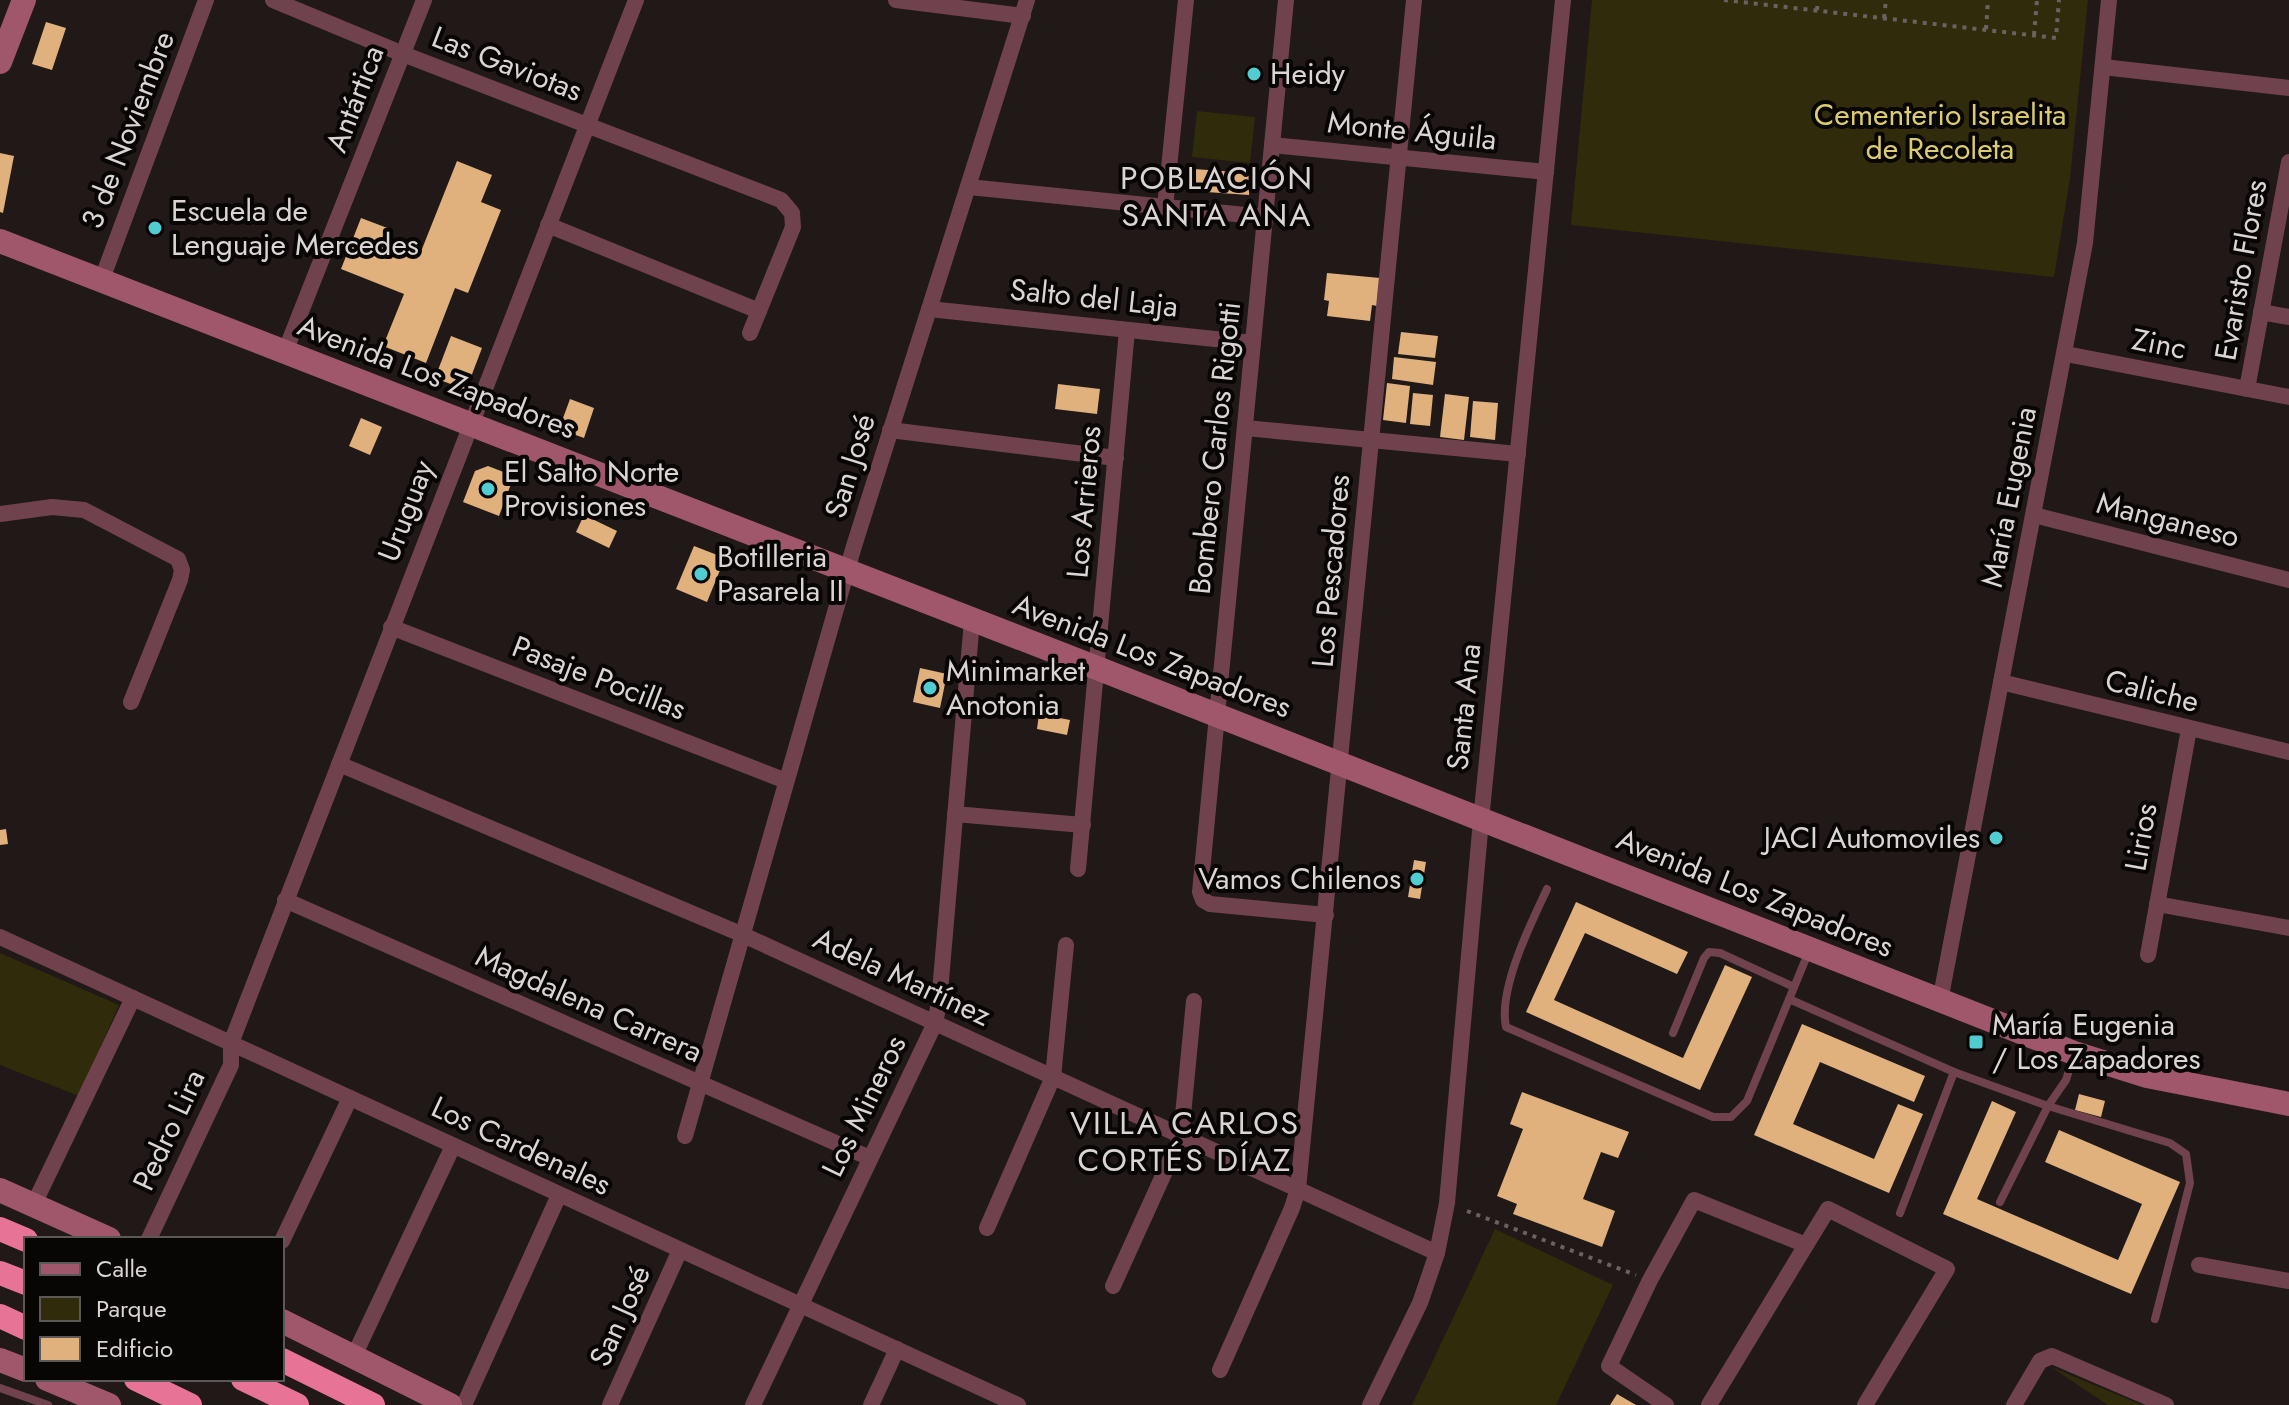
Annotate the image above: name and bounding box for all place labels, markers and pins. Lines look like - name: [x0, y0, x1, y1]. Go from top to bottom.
- place label: Heidy: [1270, 52, 1346, 95]
- marker: Heidy: [1245, 65, 1263, 83]
- place label: Escuela de Lenguaje Mercedes: [171, 189, 419, 266]
- marker: Escuela de Lenguaje Mercedes: [146, 219, 164, 237]
- place label: El Salto Norte Provisiones: [504, 450, 679, 527]
- marker: El Salto Norte Provisiones: [479, 480, 497, 498]
- place label: Botilleria Pasarela II: [717, 535, 844, 612]
- marker: Botilleria Pasarela II: [692, 565, 710, 583]
- place label: Minimarket Anotonia: [946, 649, 1086, 726]
- marker: Minimarket Anotonia: [921, 679, 939, 697]
- place label: JACI Automoviles: [1760, 816, 1980, 859]
- marker: JACI Automoviles: [1987, 829, 2005, 847]
- place label: Vamos Chilenos: [1198, 857, 1401, 900]
- marker: Vamos Chilenos: [1408, 870, 1426, 888]
- place label: María Eugenia / Los Zapadores: [1992, 1003, 2201, 1080]
- marker: María Eugenia / Los Zapadores: [1967, 1033, 1985, 1051]

